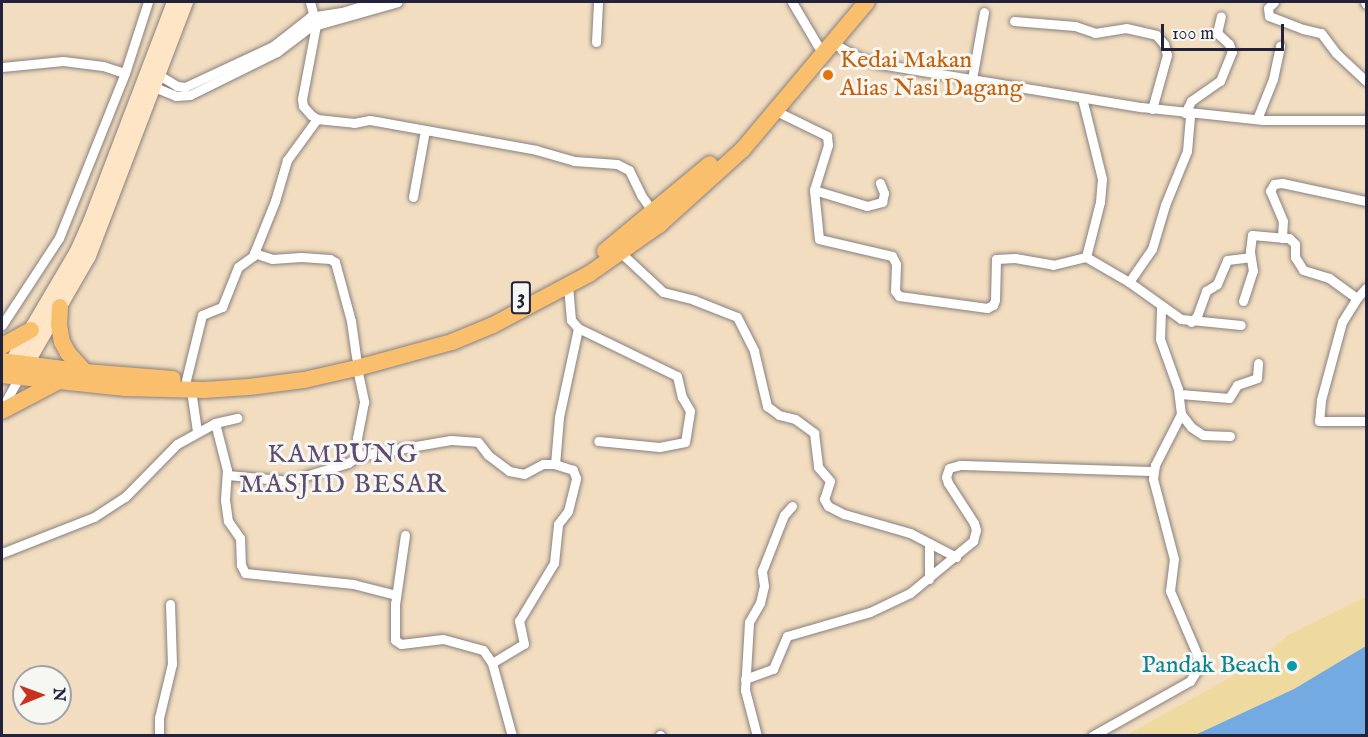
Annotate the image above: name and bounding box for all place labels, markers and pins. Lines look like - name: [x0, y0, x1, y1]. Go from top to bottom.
- place label: Kedai Makan Alias Nasi Dagang: [840, 47, 1023, 103]
- marker: Kedai Makan Alias Nasi Dagang: [821, 68, 835, 82]
- place label: Pandak Beach: [1142, 652, 1280, 680]
- marker: Pandak Beach: [1285, 659, 1299, 673]

